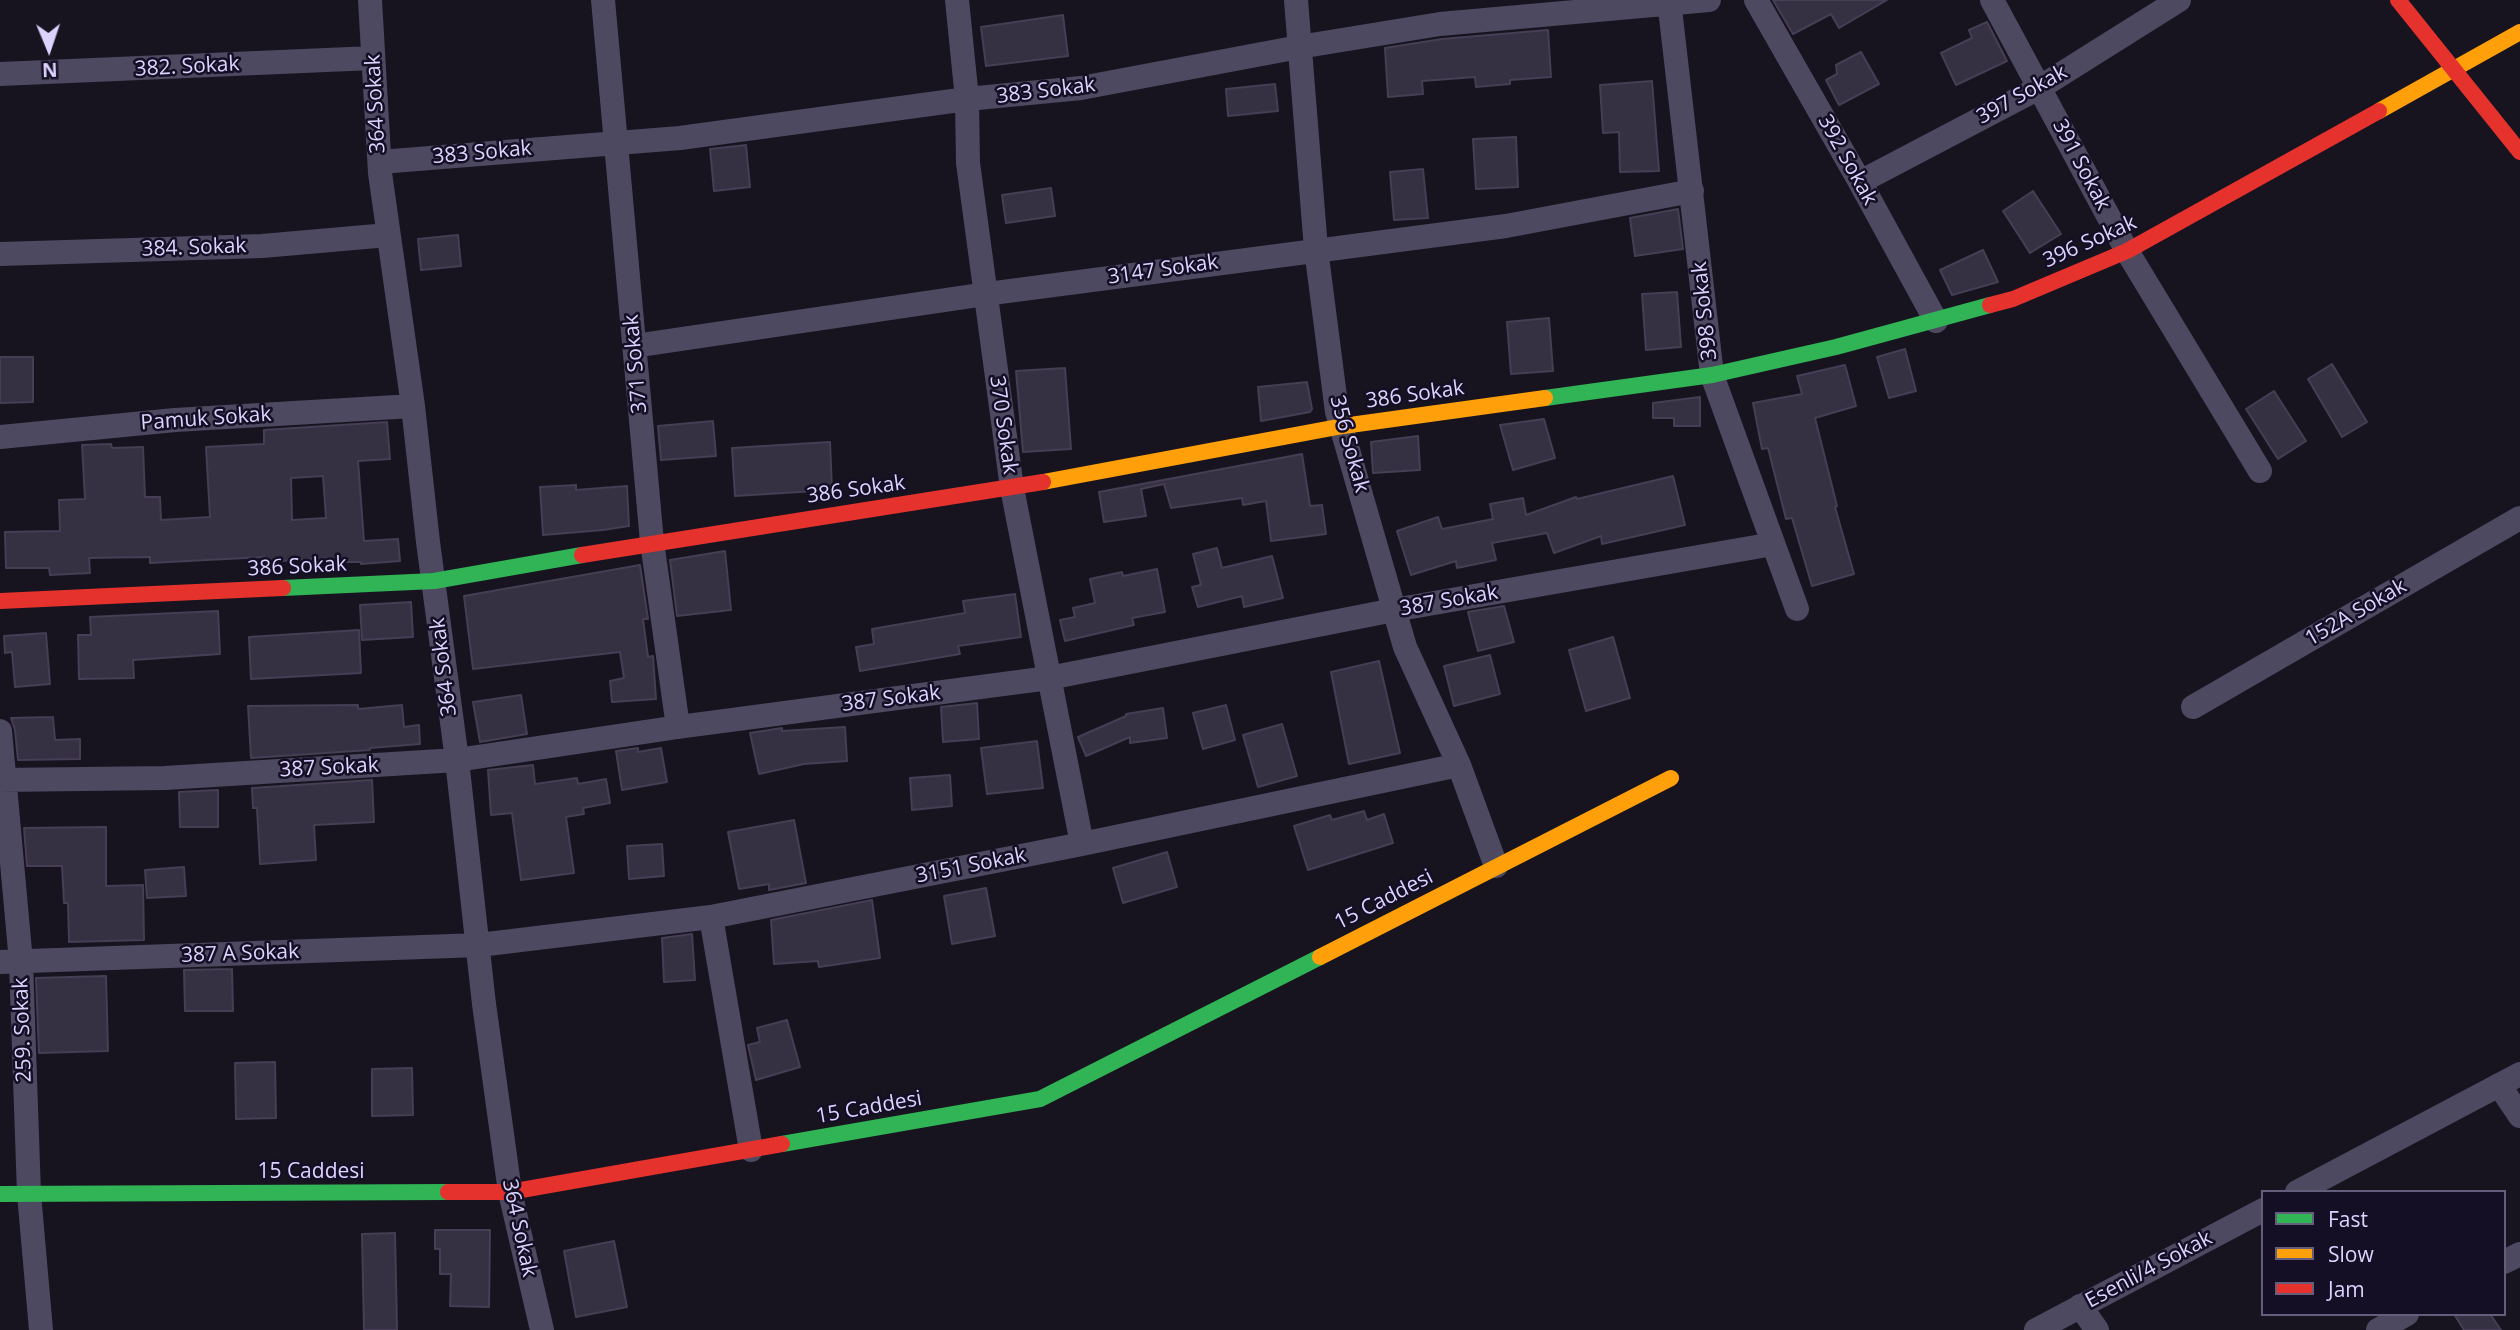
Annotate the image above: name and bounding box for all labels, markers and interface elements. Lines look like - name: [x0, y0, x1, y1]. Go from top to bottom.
- north arrow: [14, 14, 84, 84]
- street label: 382. Sokak: [134, 52, 240, 82]
- street label: 364 Sokak: [361, 54, 391, 154]
- text: N: [42, 57, 58, 83]
- street label: 397 Sokak: [1972, 60, 2072, 130]
- street label: 383 Sokak: [995, 72, 1097, 110]
- street label: 392 Sokak: [1812, 110, 1882, 210]
- street label: 391 Sokak: [2047, 115, 2115, 215]
- street label: 383 Sokak: [431, 136, 533, 170]
- street label: 396 Sokak: [2039, 210, 2141, 274]
- street label: 384. Sokak: [141, 234, 247, 262]
- street label: 3147 Sokak: [1106, 250, 1220, 290]
- street label: 398 Sokak: [1687, 260, 1723, 362]
- street label: 371 Sokak: [619, 313, 653, 415]
- street label: 370 Sokak: [984, 374, 1022, 476]
- street label: 386 Sokak: [1364, 376, 1466, 414]
- street label: 356 Sokak: [1324, 393, 1374, 495]
- street label: Pamuk Sokak: [140, 402, 272, 436]
- street label: 386 Sokak: [805, 471, 907, 509]
- street label: 386 Sokak: [247, 552, 347, 582]
- street label: 152A Sokak: [2301, 574, 2411, 652]
- street label: 387 Sokak: [1398, 580, 1500, 622]
- street label: 364 Sokak: [425, 616, 463, 718]
- street label: 387 Sokak: [840, 680, 942, 718]
- street label: 387 Sokak: [279, 753, 379, 783]
- street label: 3151 Sokak: [914, 843, 1028, 889]
- street label: 15 Caddesi: [1331, 864, 1437, 936]
- street label: 387 A Sokak: [181, 939, 299, 969]
- street label: 259. Sokak: [9, 977, 37, 1083]
- street label: 15 Caddesi: [814, 1086, 924, 1130]
- street label: 15 Caddesi: [257, 1159, 365, 1185]
- street label: 364 Sokak: [496, 1177, 542, 1279]
- legend: [2261, 1190, 2506, 1316]
- text: Fast: [2328, 1205, 2368, 1233]
- street label: Esenli/4 Sokak: [2081, 1226, 2217, 1314]
- text: Slow: [2328, 1240, 2374, 1268]
- text: Jam: [2328, 1275, 2365, 1303]

